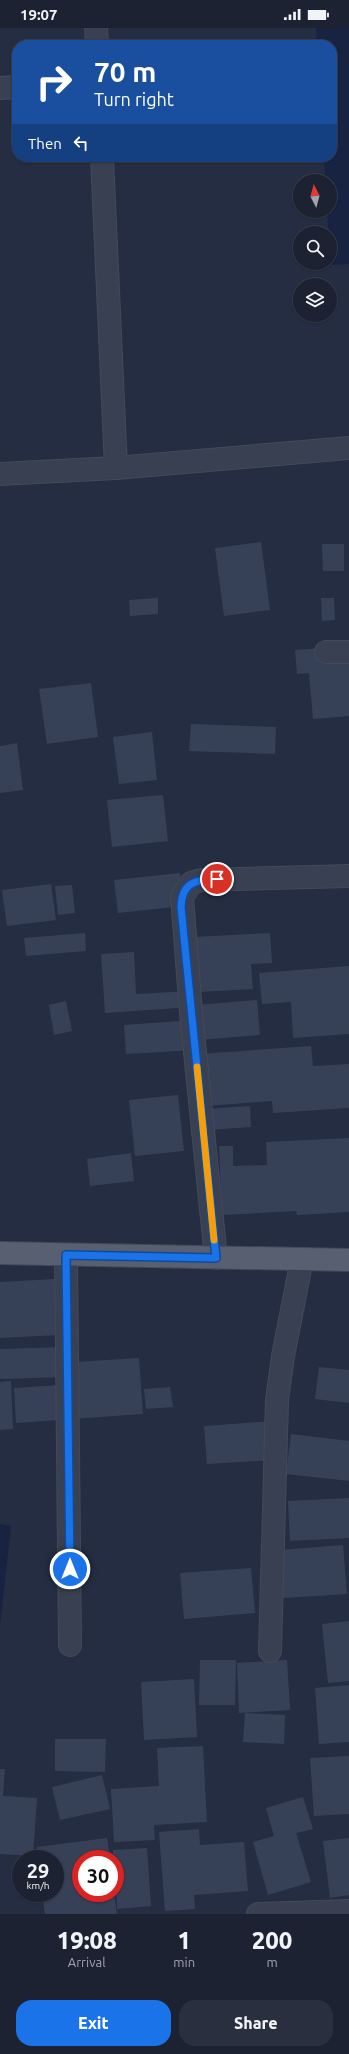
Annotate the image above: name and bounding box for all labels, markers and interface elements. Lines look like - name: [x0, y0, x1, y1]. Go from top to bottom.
- text: 19:07: [20, 6, 58, 23]
- icon: right: [28, 56, 80, 108]
- text: 70 m: [94, 56, 156, 87]
- text: Turn right: [94, 89, 174, 109]
- icon: left: [70, 132, 92, 154]
- text: Then: [28, 135, 62, 152]
- north arrow: [293, 174, 337, 218]
- map controls: [293, 174, 337, 322]
- button: search: [293, 226, 337, 270]
- button: layers: [293, 278, 337, 322]
- pin: [200, 862, 234, 896]
- icon: arrive: [206, 868, 228, 890]
- position arrow: [49, 1548, 91, 1590]
- speed limit sign: 30: [72, 1850, 124, 1902]
- text: 29: [27, 1859, 49, 1882]
- text: km/h: [26, 1880, 50, 1891]
- text: 19:08: [57, 1927, 117, 1954]
- text: 1: [177, 1927, 191, 1954]
- text: 200: [252, 1927, 292, 1954]
- text: Arrival: [68, 1955, 106, 1969]
- text: min: [173, 1955, 195, 1969]
- text: m: [266, 1955, 278, 1969]
- button: Exit: [16, 2000, 171, 2046]
- button: Share: [179, 2000, 333, 2046]

